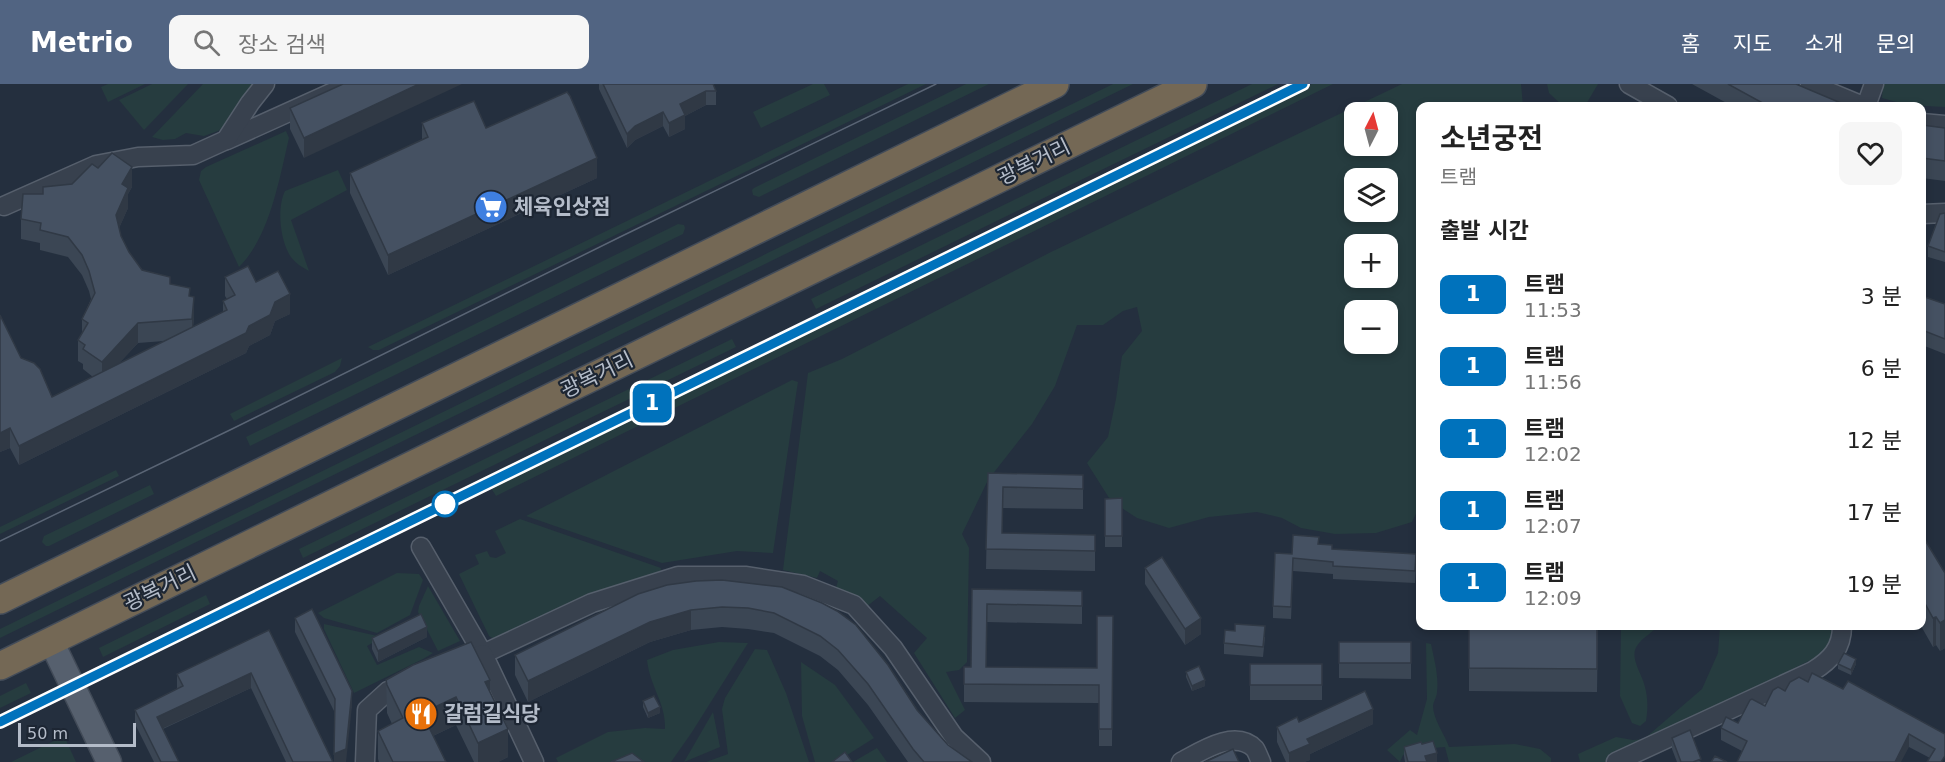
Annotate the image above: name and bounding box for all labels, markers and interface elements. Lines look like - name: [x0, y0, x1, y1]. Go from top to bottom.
- search box: [169, 15, 589, 69]
- text: Metrio: [30, 26, 133, 59]
- icon: search: [190, 26, 223, 59]
- text: 장소 검색: [238, 32, 326, 57]
- text: 홈: [1681, 32, 1700, 56]
- text: 지도: [1733, 32, 1772, 56]
- text: 소개: [1805, 32, 1843, 56]
- text: 문의: [1876, 32, 1915, 56]
- north arrow: [1344, 102, 1398, 156]
- map controls: [1344, 102, 1398, 354]
- text: 소년궁전: [1440, 122, 1543, 155]
- button: heart: [1839, 122, 1902, 185]
- street label: 광복거리: [994, 134, 1074, 190]
- text: 트램: [1440, 165, 1477, 189]
- button: layers: [1344, 168, 1398, 222]
- supermarket icon: 체육인상점: [473, 189, 509, 225]
- place label: 체육인상점: [514, 195, 611, 219]
- text: 출발 시간: [1440, 218, 1529, 243]
- button: +: [1344, 234, 1398, 288]
- text: 트램: [1524, 272, 1564, 297]
- text: 1: [1466, 282, 1480, 306]
- text: 3 분: [1861, 284, 1902, 309]
- text: 11:53: [1524, 298, 1582, 322]
- button: −: [1344, 300, 1398, 354]
- text: 트램: [1524, 344, 1564, 369]
- street label: 광복거리: [557, 347, 637, 403]
- text: 1: [1466, 354, 1480, 378]
- text: 6 분: [1861, 356, 1902, 381]
- text: 11:56: [1524, 370, 1582, 394]
- line badge: 1: [632, 384, 672, 422]
- text: 1: [645, 391, 659, 415]
- text: 트램: [1524, 416, 1564, 441]
- text: 1: [1466, 426, 1480, 450]
- text: 12 분: [1847, 428, 1902, 453]
- text: 12:02: [1524, 442, 1582, 466]
- text: 트램: [1524, 488, 1564, 513]
- unlabelled marker: [432, 491, 458, 517]
- text: 1: [1466, 498, 1480, 522]
- text: 17 분: [1847, 500, 1902, 525]
- text: 12:07: [1524, 514, 1582, 538]
- street label: 광복거리: [120, 560, 200, 616]
- text: 트램: [1524, 560, 1564, 585]
- text: 1: [1466, 570, 1480, 594]
- text: 19 분: [1847, 572, 1902, 597]
- text: 12:09: [1524, 586, 1582, 610]
- restaurant icon: 갈럼길식당: [403, 696, 439, 732]
- place label: 갈럼길식당: [444, 702, 541, 726]
- scale bar: [18, 720, 136, 748]
- text: 50 m: [27, 724, 68, 743]

